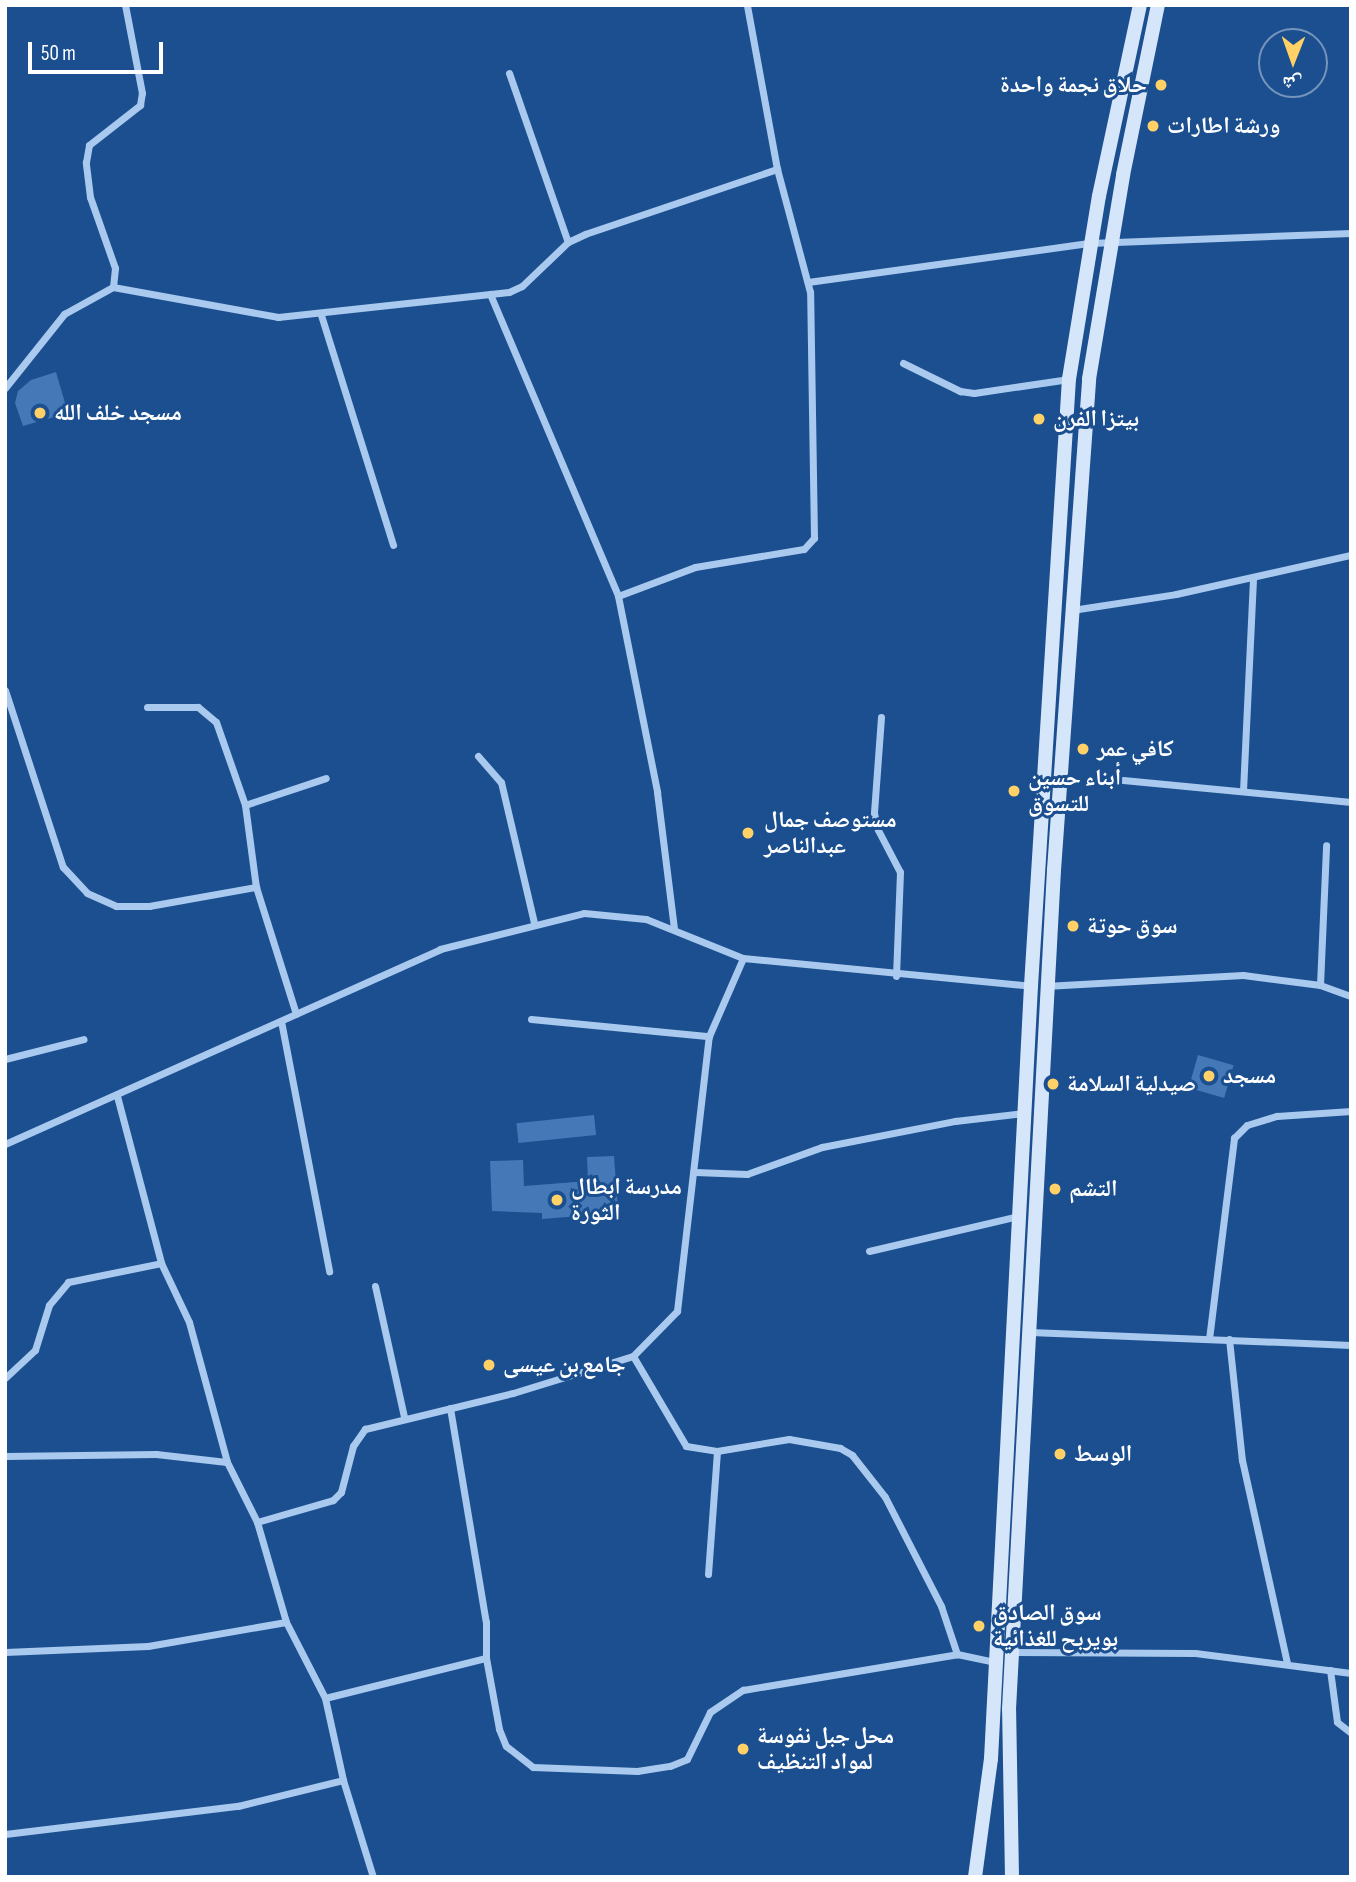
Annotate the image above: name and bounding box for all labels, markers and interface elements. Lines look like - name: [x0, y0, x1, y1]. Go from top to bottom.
- scale bar: [32, 28, 166, 72]
- north arrow: [1258, 28, 1328, 98]
- text: 50 m: [41, 41, 76, 66]
- place label: حلاق نجمة واحدة: [1000, 71, 1147, 99]
- text: ش: [1282, 71, 1303, 94]
- marker: حلاق نجمة واحدة: [1153, 77, 1169, 93]
- place label: ورشة اطارات: [1167, 112, 1280, 140]
- marker: ورشة اطارات: [1145, 118, 1161, 134]
- place label: مسجد خلف الله: [54, 399, 182, 427]
- marker: مسجد خلف الله: [32, 405, 48, 421]
- place label: بيتزا الفرن: [1053, 405, 1139, 433]
- marker: بيتزا الفرن: [1031, 411, 1047, 427]
- place label: كافي عمر: [1097, 735, 1174, 763]
- marker: كافي عمر: [1075, 741, 1091, 757]
- place label: أبناء حسين للتسوق: [1028, 764, 1121, 818]
- marker: أبناء حسين للتسوق: [1006, 783, 1022, 799]
- place label: مستوصف جمال عبدالناصر: [764, 806, 897, 860]
- marker: مستوصف جمال عبدالناصر: [738, 823, 758, 843]
- place label: سوق حوتة: [1087, 912, 1178, 940]
- marker: سوق حوتة: [1065, 918, 1081, 934]
- place label: مسجد: [1223, 1062, 1276, 1090]
- marker: مسجد: [1201, 1068, 1217, 1084]
- place label: صيدلية السلامة: [1067, 1070, 1196, 1098]
- marker: صيدلية السلامة: [1045, 1076, 1061, 1092]
- place label: مدرسة ابطال الثورة: [571, 1173, 682, 1227]
- place label: التشم: [1069, 1175, 1118, 1203]
- marker: التشم: [1047, 1181, 1063, 1197]
- marker: مدرسة ابطال الثورة: [549, 1192, 565, 1208]
- place label: جامع بن عيسى: [503, 1351, 626, 1379]
- marker: جامع بن عيسى: [481, 1357, 497, 1373]
- place label: الوسط: [1074, 1440, 1132, 1468]
- marker: الوسط: [1052, 1446, 1068, 1462]
- place label: سوق الصادق بويربح للغذائية: [993, 1599, 1118, 1653]
- marker: سوق الصادق بويربح للغذائية: [971, 1618, 987, 1634]
- place label: محل جبل نفوسة لمواد التنظيف: [757, 1722, 894, 1776]
- marker: محل جبل نفوسة لمواد التنظيف: [735, 1741, 751, 1757]

